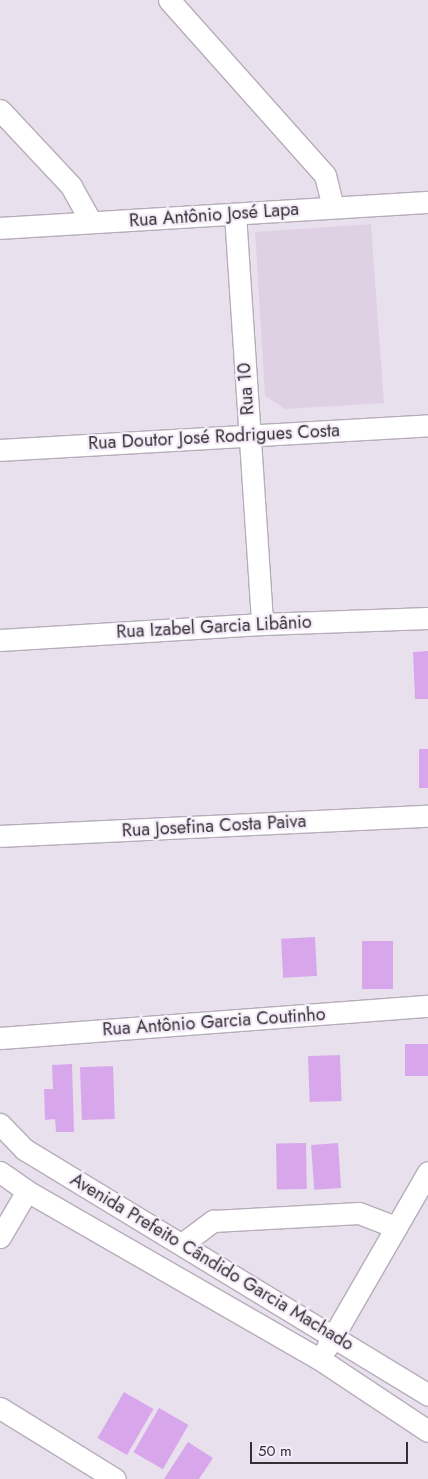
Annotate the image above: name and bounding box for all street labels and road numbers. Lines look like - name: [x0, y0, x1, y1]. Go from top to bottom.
- street label: Rua Antônio José Lapa: [128, 198, 300, 232]
- street label: Rua 10: [233, 362, 259, 416]
- street label: Rua Doutor José Rodrigues Costa: [88, 420, 340, 454]
- street label: Rua Izabel Garcia Libânio: [116, 611, 312, 643]
- street label: Rua Josefina Costa Paiva: [121, 810, 307, 842]
- street label: Rua Antônio Garcia Coutinho: [102, 1003, 326, 1041]
- street label: Avenida Prefeito Cândido Garcia Machado: [67, 1169, 357, 1355]

